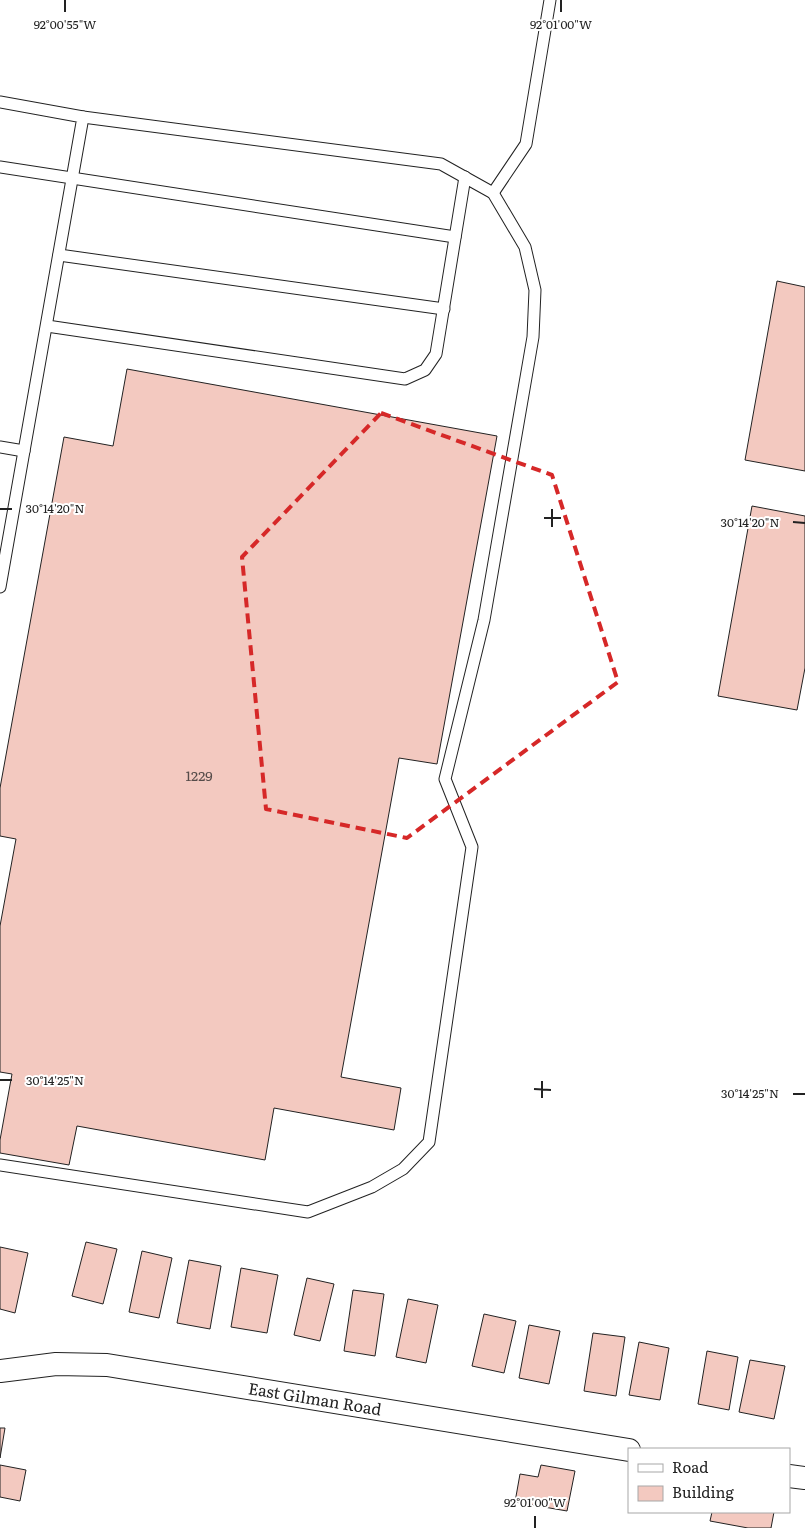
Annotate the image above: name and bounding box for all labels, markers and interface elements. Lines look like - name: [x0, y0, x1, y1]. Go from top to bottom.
- text: 92°00'55"W: [34, 15, 96, 33]
- text: 92°01'00"W: [530, 15, 592, 33]
- text: 30°14'20"N: [26, 499, 84, 517]
- text: 30°14'20"N: [721, 513, 779, 531]
- house number: 1229: [185, 765, 213, 785]
- text: 30°14'25"N: [26, 1071, 84, 1089]
- text: 30°14'25"N: [721, 1084, 779, 1102]
- street label: East Gilman Road: [247, 1375, 384, 1421]
- legend: [628, 1448, 790, 1513]
- text: Road: [672, 1455, 708, 1478]
- text: Building: [672, 1480, 734, 1503]
- text: 92°01'00"W: [504, 1493, 566, 1511]

